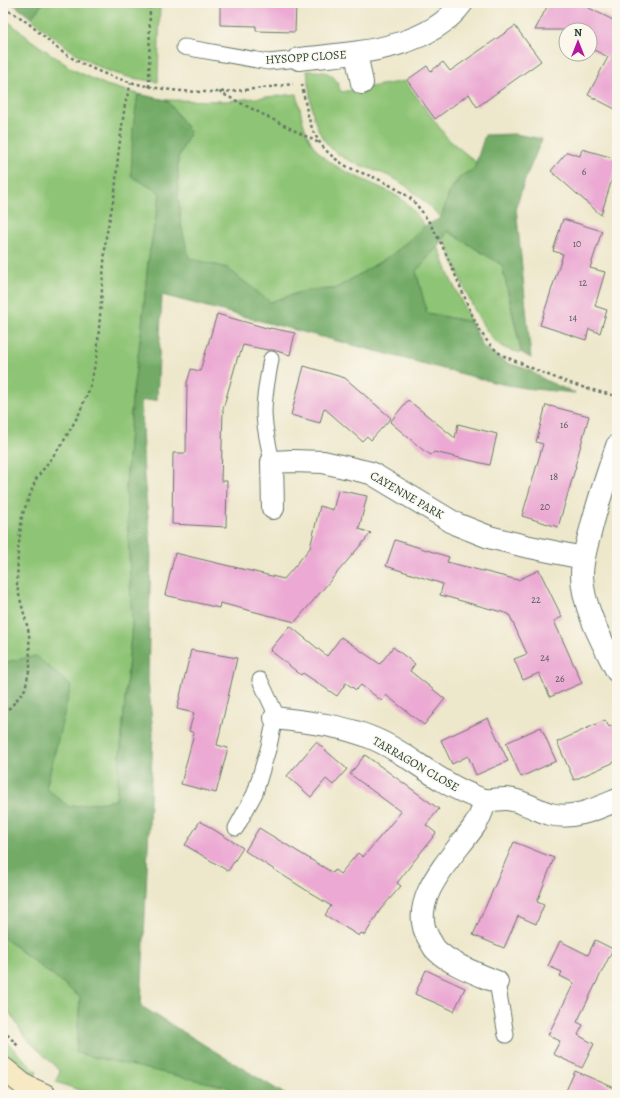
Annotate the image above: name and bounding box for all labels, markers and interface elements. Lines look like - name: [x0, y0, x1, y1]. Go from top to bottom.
- north arrow: [558, 22, 598, 62]
- text: N: [574, 25, 582, 40]
- street label: HYSOPP CLOSE: [265, 46, 347, 68]
- house number: 6: [582, 165, 587, 178]
- house number: 10: [573, 237, 581, 250]
- house number: 12: [579, 276, 587, 289]
- house number: 14: [569, 311, 577, 324]
- house number: 16: [560, 418, 568, 431]
- street label: CAYENNE PARK: [367, 467, 447, 523]
- house number: 18: [550, 470, 558, 483]
- house number: 20: [540, 500, 550, 513]
- house number: 22: [531, 593, 541, 606]
- house number: 24: [540, 651, 550, 664]
- house number: 26: [555, 672, 565, 685]
- street label: TARRAGON CLOSE: [370, 733, 462, 795]

